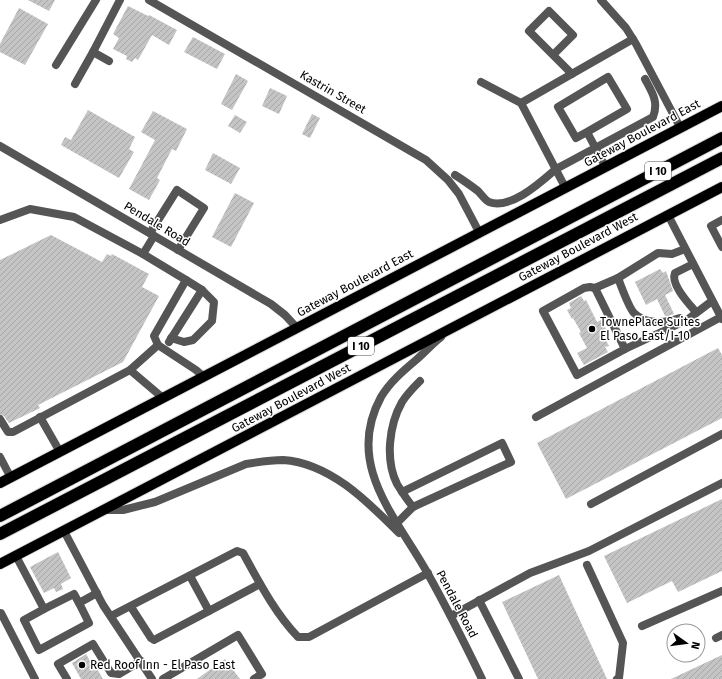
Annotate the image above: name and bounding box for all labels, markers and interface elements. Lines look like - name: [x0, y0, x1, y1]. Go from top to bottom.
- street label: Kastrin Street: [297, 67, 369, 117]
- street label: Gateway Boulevard East: [582, 96, 703, 170]
- road number: I 10: [645, 162, 671, 180]
- street label: Pendale Road: [121, 199, 193, 249]
- street label: Gateway Boulevard West: [516, 209, 641, 284]
- street label: Gateway Boulevard East: [295, 246, 416, 320]
- place label: TownePlace Suites El Paso East/I-10: [600, 315, 700, 343]
- marker: TownePlace Suites El Paso East/I-10: [587, 324, 597, 334]
- road number: I 10: [348, 337, 374, 355]
- street label: Gateway Boulevard West: [229, 360, 354, 435]
- street label: Pendale Road: [433, 568, 481, 640]
- north arrow: [666, 623, 706, 663]
- text: N: [688, 640, 702, 650]
- place label: Red Roof Inn - El Paso East: [90, 658, 236, 672]
- marker: Red Roof Inn - El Paso East: [77, 660, 87, 670]

